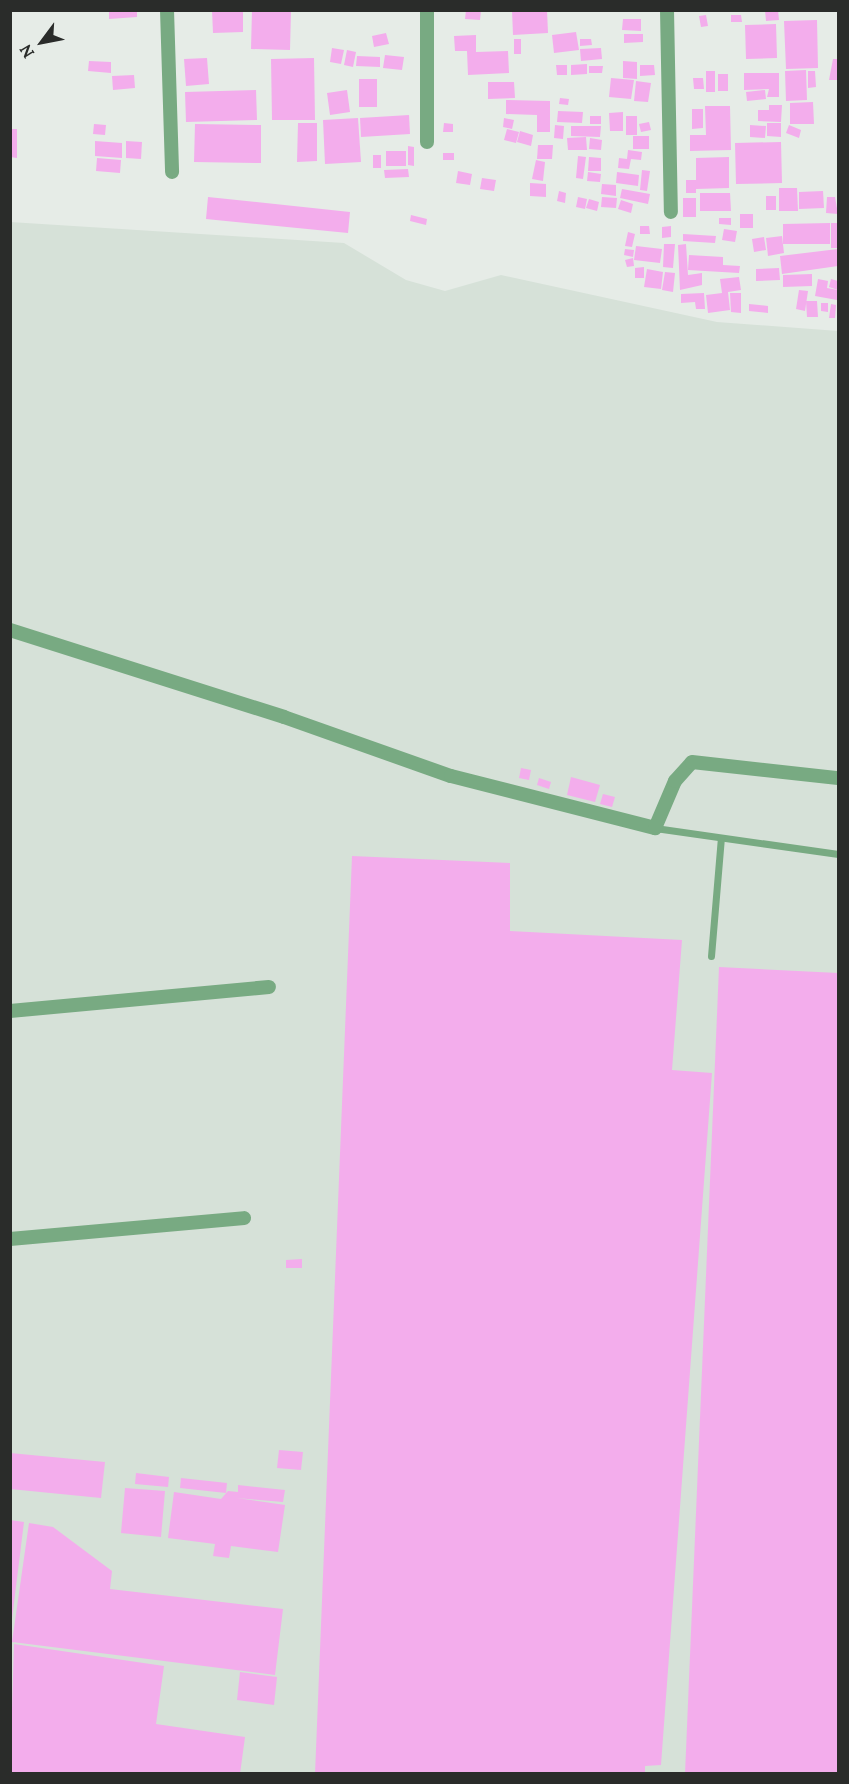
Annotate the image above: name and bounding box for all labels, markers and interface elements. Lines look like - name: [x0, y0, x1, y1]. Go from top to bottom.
- north arrow: [12, 12, 72, 72]
- text: N: [15, 41, 38, 62]

